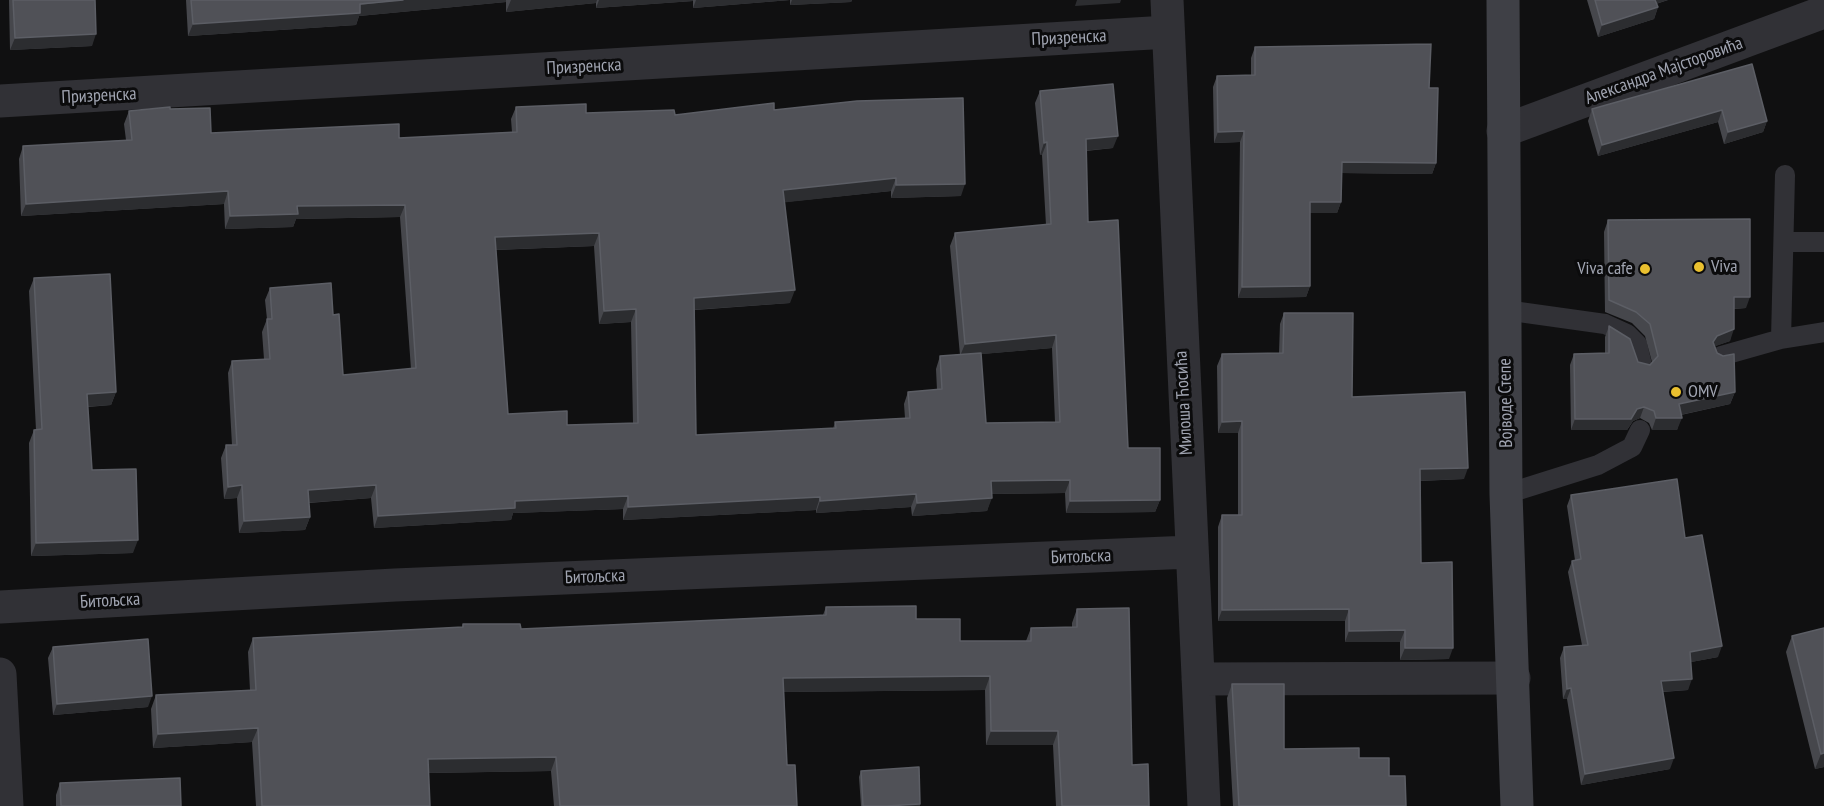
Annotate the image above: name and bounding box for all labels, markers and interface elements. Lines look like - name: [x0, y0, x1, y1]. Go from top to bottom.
- street label: Призренска: [1031, 25, 1107, 51]
- street label: Александра Мајсторовића: [1582, 32, 1746, 110]
- street label: Призренска: [546, 54, 622, 80]
- street label: Призренска: [61, 83, 137, 109]
- place label: Viva: [1711, 256, 1737, 278]
- place label: Viva cafe: [1577, 258, 1633, 280]
- marker: Viva: [1692, 260, 1706, 274]
- marker: Viva cafe: [1638, 262, 1652, 276]
- street label: Милоша Ћосића: [1170, 350, 1198, 456]
- street label: Војводе Степе: [1494, 358, 1518, 448]
- place label: OMV: [1688, 381, 1718, 403]
- marker: OMV: [1669, 385, 1683, 399]
- street label: Битољска: [1050, 545, 1112, 569]
- street label: Битољска: [564, 565, 626, 589]
- street label: Битољска: [79, 589, 141, 613]

